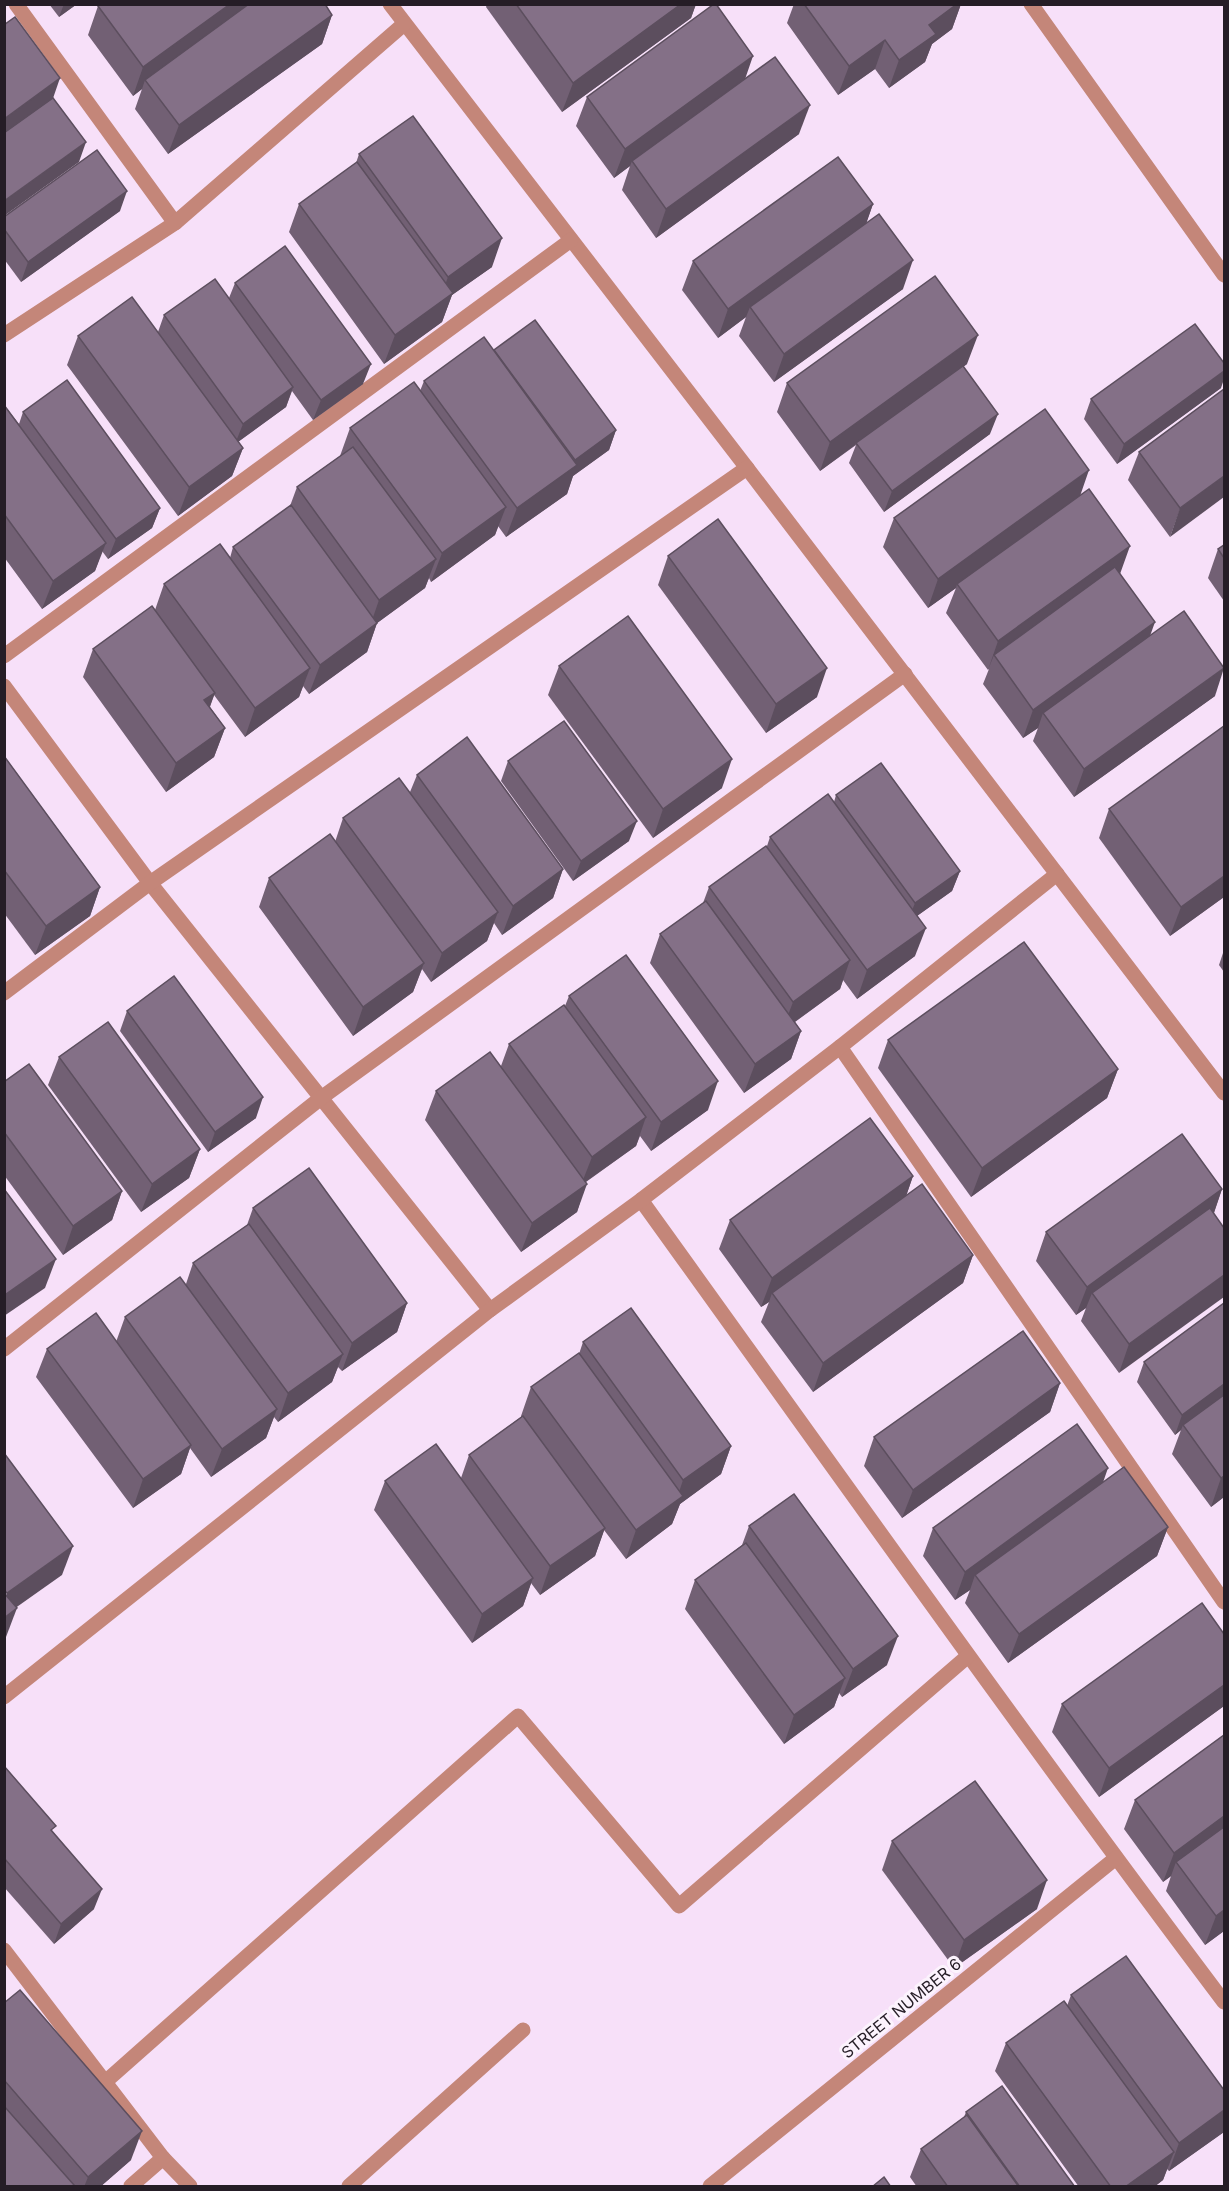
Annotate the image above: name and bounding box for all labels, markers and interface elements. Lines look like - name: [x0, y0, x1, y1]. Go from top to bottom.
- street label: STREET NUMBER 6: [837, 1954, 965, 2062]

